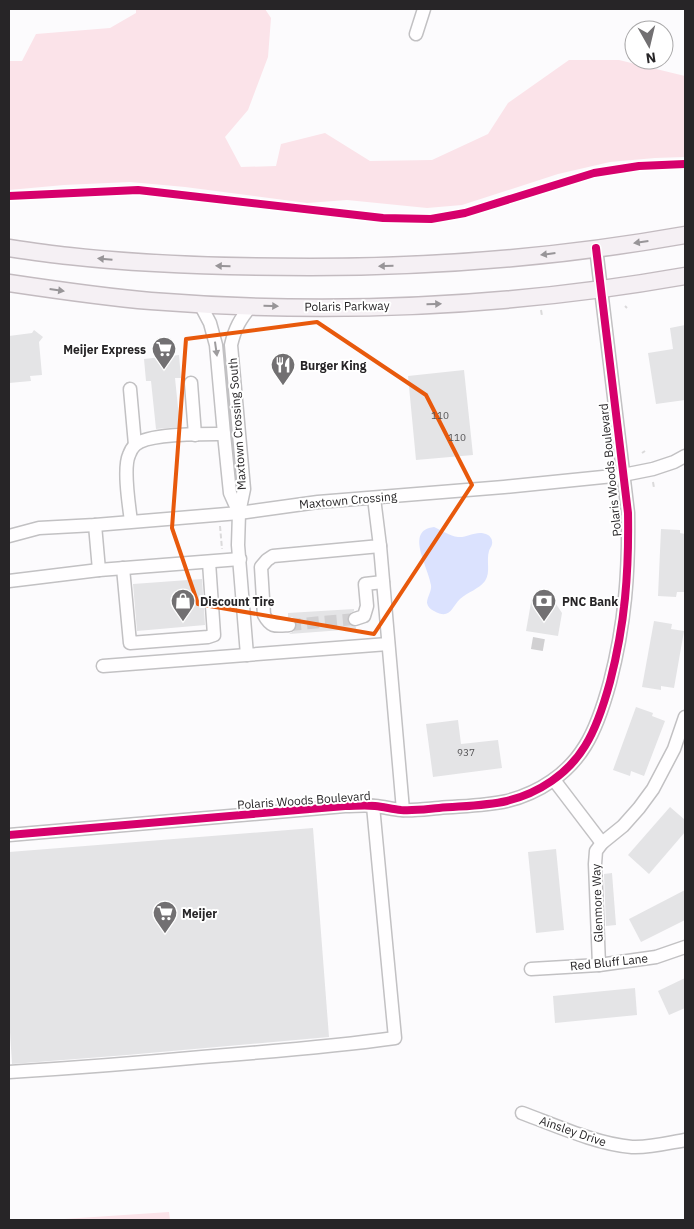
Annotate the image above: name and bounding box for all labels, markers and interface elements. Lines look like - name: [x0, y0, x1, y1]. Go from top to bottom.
- north arrow: [624, 20, 674, 70]
- text: N: [645, 48, 657, 67]
- one-way arrow: [632, 238, 648, 246]
- one-way arrow: [540, 250, 556, 258]
- one-way arrow: [97, 255, 113, 263]
- one-way arrow: [215, 262, 231, 270]
- one-way arrow: [378, 262, 394, 270]
- one-way arrow: [49, 286, 65, 294]
- street label: Polaris Parkway: [304, 298, 390, 314]
- one-way arrow: [426, 300, 442, 308]
- one-way arrow: [263, 303, 279, 311]
- supermarket icon: Meijer Express: [151, 336, 177, 370]
- one-way arrow: [212, 341, 220, 357]
- place label: Meijer Express: [63, 342, 146, 357]
- restaurant icon: Burger King: [270, 352, 296, 386]
- street label: Maxtown Crossing South: [225, 357, 249, 491]
- place label: Burger King: [300, 358, 367, 373]
- street label: Polaris Woods Boulevard: [596, 403, 624, 537]
- house number: 110: [431, 409, 449, 422]
- house number: 110: [448, 431, 466, 444]
- street label: Maxtown Crossing: [298, 488, 398, 512]
- shop icon: Discount Tire: [170, 588, 196, 622]
- bank icon: PNC Bank: [531, 588, 557, 622]
- place label: Discount Tire: [200, 594, 275, 609]
- place label: PNC Bank: [562, 594, 618, 609]
- house number: 937: [457, 746, 475, 759]
- street label: Polaris Woods Boulevard: [237, 788, 371, 812]
- street label: Glenmore Way: [588, 863, 606, 943]
- supermarket icon: Meijer: [152, 900, 178, 934]
- place label: Meijer: [182, 906, 217, 921]
- street label: Red Bluff Lane: [569, 950, 649, 974]
- street label: Ainsley Drive: [538, 1113, 609, 1150]

